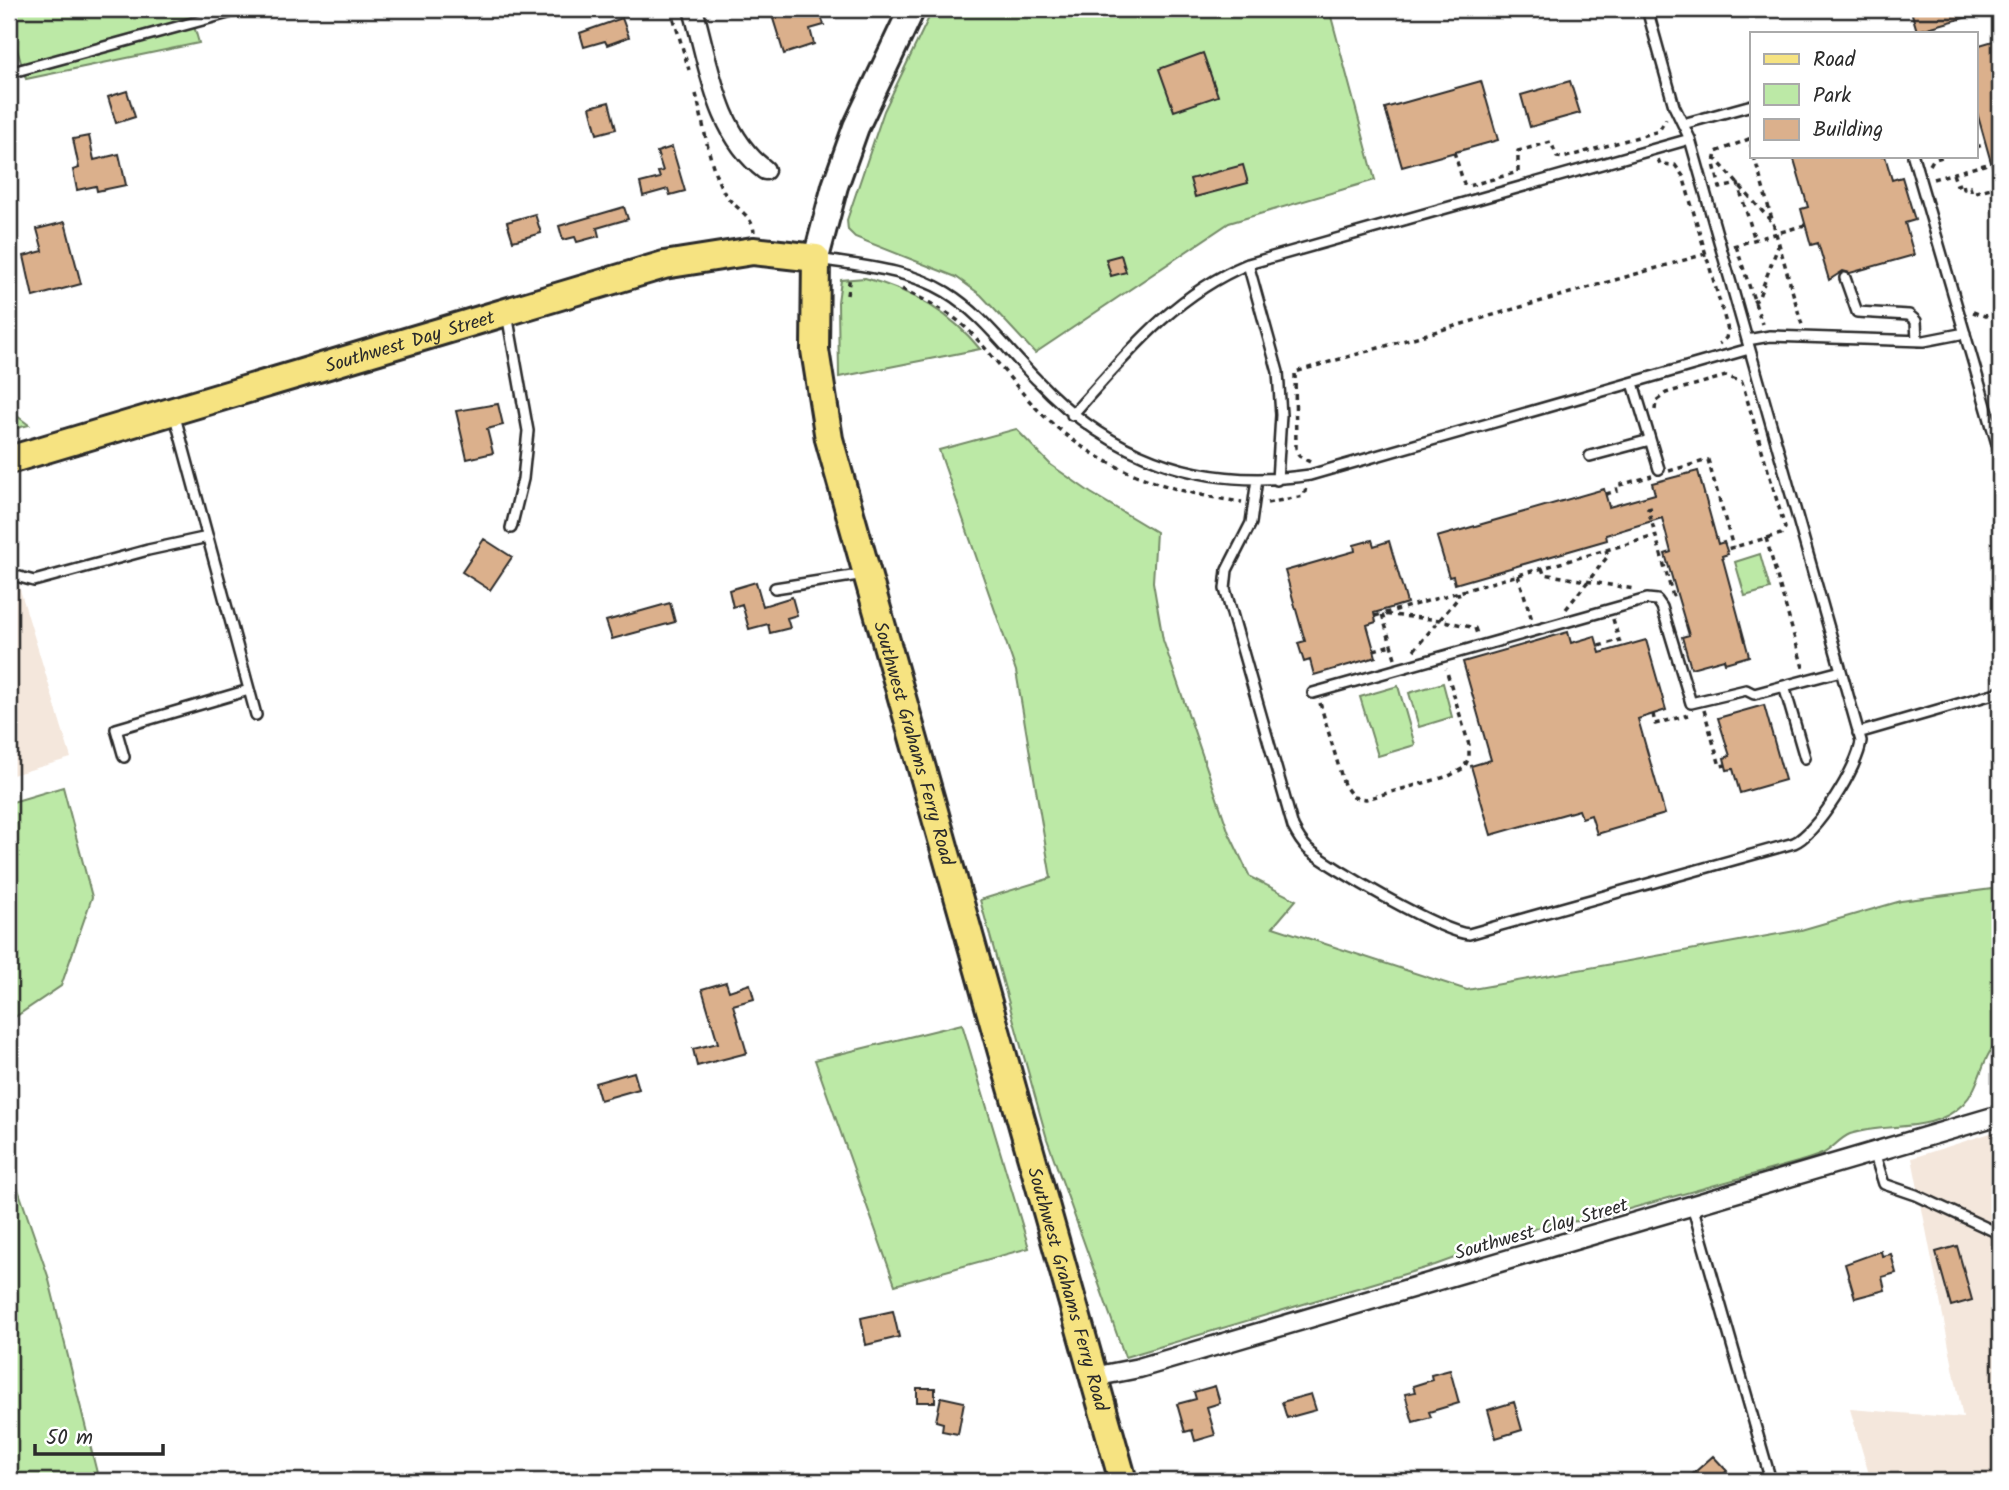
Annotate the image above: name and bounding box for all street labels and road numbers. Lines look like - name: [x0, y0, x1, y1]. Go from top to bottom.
- street label: Southwest Day Street: [322, 303, 499, 382]
- street label: Southwest Grahams Ferry Road: [864, 618, 962, 870]
- street label: Southwest Grahams Ferry Road: [1018, 1164, 1116, 1415]
- street label: Southwest Clay Street: [1451, 1191, 1633, 1269]

